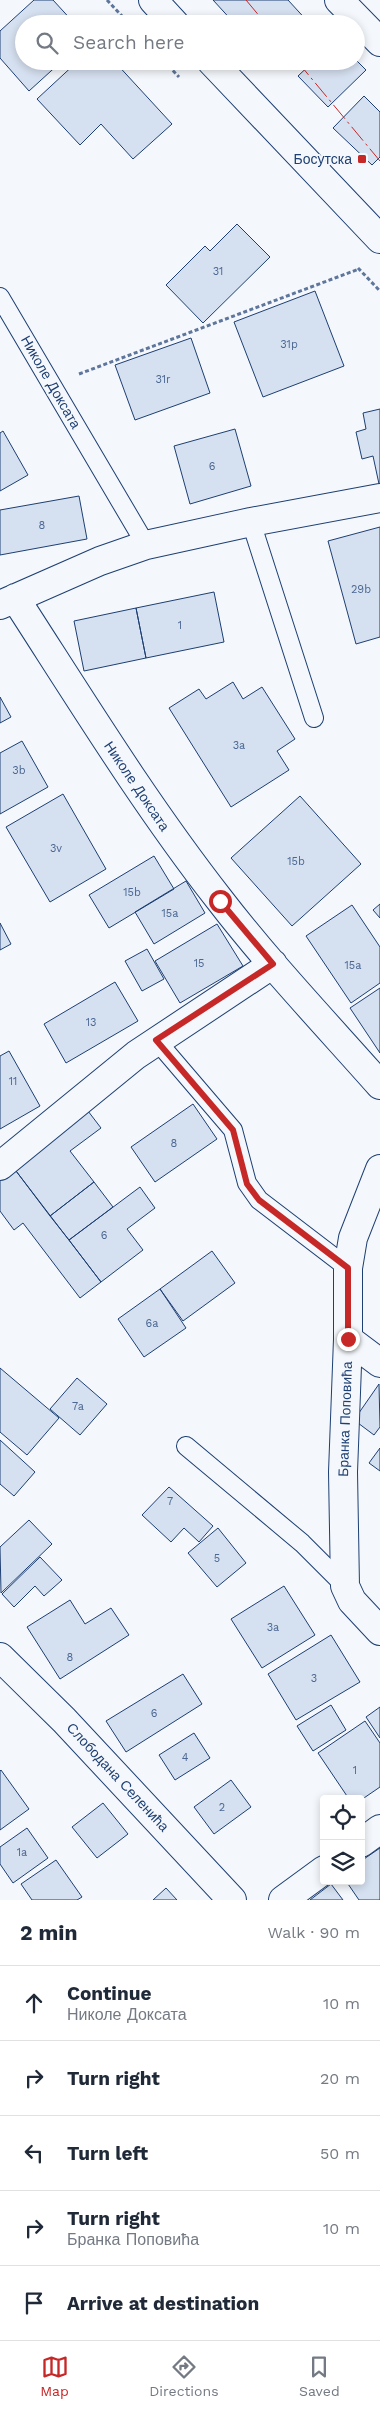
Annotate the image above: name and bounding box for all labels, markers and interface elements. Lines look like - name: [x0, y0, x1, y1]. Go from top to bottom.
- search box: [15, 15, 365, 70]
- icon: search: [33, 29, 61, 57]
- text: Search here: [73, 31, 184, 54]
- place label: Босутска: [294, 151, 352, 167]
- marker: Босутска: [356, 153, 368, 165]
- house number: 31: [213, 265, 223, 278]
- street label: Николе Доксата: [18, 333, 84, 431]
- house number: 31p: [280, 338, 298, 351]
- house number: 31r: [155, 373, 171, 386]
- house number: 6: [209, 460, 216, 473]
- house number: 8: [39, 519, 46, 532]
- house number: 29b: [351, 583, 371, 596]
- house number: 1: [178, 619, 182, 632]
- street label: Николе Доксата: [101, 738, 173, 834]
- house number: 3a: [233, 739, 245, 752]
- house number: 3b: [12, 764, 26, 777]
- house number: 3v: [50, 842, 62, 855]
- house number: 15b: [287, 855, 305, 868]
- house number: 15b: [123, 886, 141, 899]
- route start: [209, 890, 232, 913]
- house number: 15a: [162, 907, 178, 920]
- house number: 15: [194, 957, 204, 970]
- house number: 15a: [345, 959, 361, 972]
- house number: 13: [86, 1016, 96, 1029]
- house number: 11: [9, 1075, 17, 1088]
- house number: 8: [171, 1137, 178, 1150]
- house number: 6: [101, 1229, 108, 1242]
- house number: 6a: [146, 1317, 158, 1330]
- route end: [337, 1328, 360, 1351]
- street label: Бранка Поповића: [335, 1361, 355, 1477]
- house number: 7a: [72, 1400, 84, 1413]
- house number: 7: [167, 1495, 173, 1508]
- house number: 5: [214, 1552, 220, 1565]
- house number: 3a: [267, 1621, 279, 1634]
- house number: 8: [67, 1651, 74, 1664]
- house number: 3: [311, 1672, 317, 1685]
- house number: 6: [151, 1707, 158, 1720]
- street label: Слободана Селенића: [64, 1719, 173, 1835]
- house number: 4: [182, 1751, 189, 1764]
- house number: 1: [353, 1764, 357, 1777]
- map controls: [320, 1795, 365, 1885]
- button: locate: [320, 1795, 365, 1840]
- house number: 2: [219, 1801, 225, 1814]
- button: layers: [320, 1840, 365, 1885]
- house number: 1a: [17, 1846, 27, 1859]
- text: 2 min: [20, 1920, 77, 1945]
- text: Walk · 90 m: [268, 1923, 360, 1942]
- text: Continue: [67, 1982, 151, 2005]
- icon: ahead: [20, 1989, 48, 2017]
- text: 10 m: [323, 1994, 360, 2013]
- text: Николе Доксата: [67, 2005, 187, 2024]
- icon: right: [20, 2064, 48, 2092]
- text: Turn right: [67, 2067, 160, 2090]
- text: 20 m: [320, 2069, 360, 2088]
- icon: left: [20, 2139, 48, 2167]
- text: Turn left: [67, 2142, 148, 2165]
- text: 50 m: [320, 2144, 360, 2163]
- text: Turn right: [67, 2207, 160, 2230]
- icon: right: [20, 2214, 48, 2242]
- text: 10 m: [323, 2219, 360, 2238]
- text: Бранка Поповића: [67, 2230, 199, 2249]
- icon: arrive: [20, 2289, 48, 2317]
- text: Arrive at destination: [67, 2292, 259, 2315]
- tab: Map: [40, 2353, 69, 2399]
- tab: Directions: [149, 2353, 219, 2399]
- tab: Saved: [299, 2353, 340, 2399]

